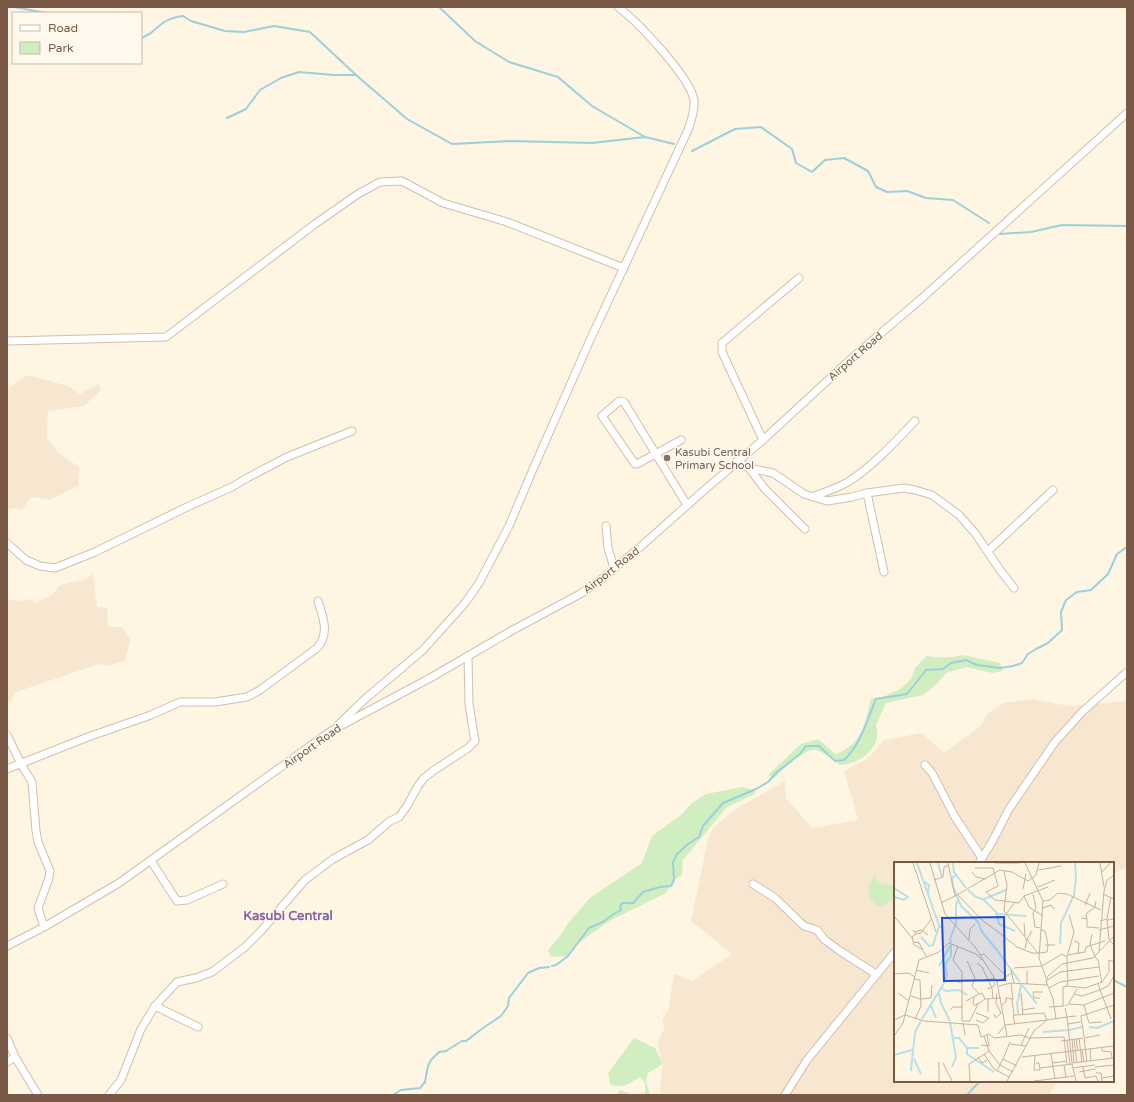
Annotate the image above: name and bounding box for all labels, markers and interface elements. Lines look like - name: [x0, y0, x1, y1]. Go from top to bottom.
- legend: [12, 12, 142, 64]
- text: Road: [48, 21, 78, 35]
- text: Park: [48, 41, 74, 55]
- street label: Airport Road: [826, 329, 885, 383]
- place label: Kasubi Central Primary School: [675, 446, 754, 472]
- marker: Kasubi Central Primary School: [662, 453, 672, 463]
- street label: Airport Road: [581, 544, 642, 596]
- street label: Airport Road: [281, 722, 344, 771]
- inset map: [894, 862, 1114, 1082]
- district label: Kasubi Central: [243, 908, 333, 924]

